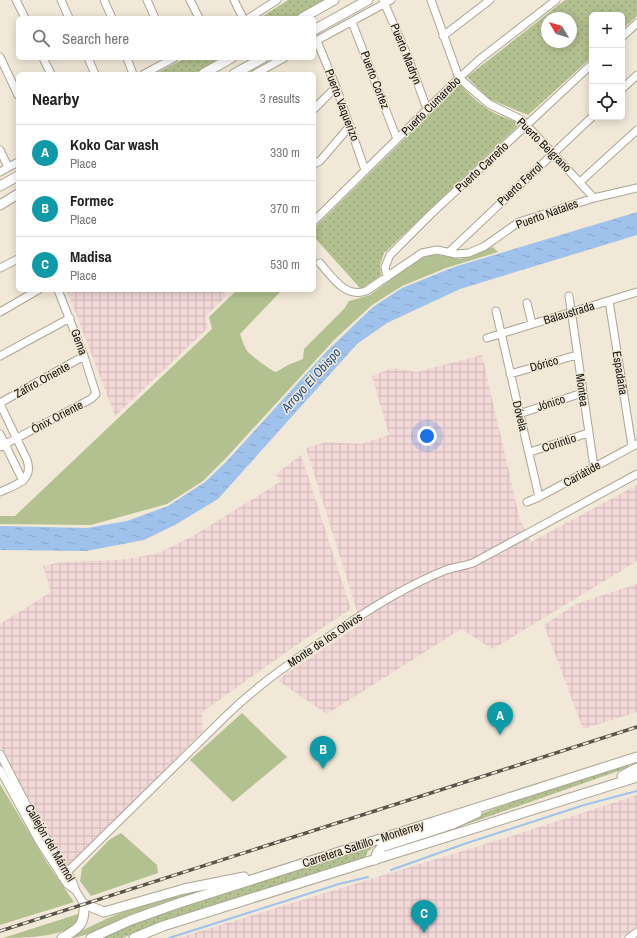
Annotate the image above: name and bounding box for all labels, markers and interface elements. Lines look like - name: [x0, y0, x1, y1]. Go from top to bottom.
- north arrow: [541, 12, 577, 48]
- map controls: [589, 12, 625, 120]
- button: +: [589, 12, 625, 48]
- search box: [16, 16, 316, 60]
- street label: Puerto Madryn: [386, 21, 426, 87]
- icon: search: [30, 27, 52, 49]
- text: Search here: [62, 28, 129, 49]
- button: −: [589, 48, 625, 84]
- street label: Puerto Cortez: [357, 49, 393, 111]
- street label: Puerto Vaquerizo: [321, 67, 363, 143]
- street label: Puerto Cumarebo: [398, 73, 464, 139]
- button: locate: [589, 84, 625, 120]
- text: Nearby: [32, 87, 79, 110]
- text: 3 results: [260, 90, 300, 107]
- street label: Puerto Belgrano: [513, 114, 575, 176]
- text: Koko Car wash: [70, 134, 159, 155]
- street label: Puerto Carreño: [452, 138, 512, 196]
- text: A: [41, 144, 49, 161]
- text: 330 m: [270, 144, 300, 161]
- text: Place: [70, 155, 97, 172]
- street label: Puerto Ferrol: [494, 159, 546, 209]
- text: Formec: [70, 190, 114, 211]
- street label: Puerto Natales: [514, 195, 580, 233]
- text: B: [41, 200, 49, 217]
- text: 370 m: [270, 200, 300, 217]
- text: Place: [70, 211, 97, 228]
- text: Madisa: [70, 246, 112, 267]
- text: C: [41, 256, 49, 273]
- text: 530 m: [270, 256, 300, 273]
- text: Place: [70, 267, 97, 284]
- street label: Balaustrada: [542, 298, 597, 328]
- street label: Gema: [67, 327, 91, 358]
- water label: Arroyo El Obispo: [277, 344, 345, 417]
- street label: Espadaña: [609, 350, 631, 397]
- street label: Dórico: [528, 352, 560, 376]
- street label: Zafiro Oriente: [11, 358, 73, 402]
- street label: Montea: [572, 373, 592, 408]
- street label: Jónico: [535, 391, 567, 415]
- street label: Ónix Oriente: [28, 397, 86, 437]
- street label: Dóvela: [509, 399, 532, 433]
- your location: [417, 426, 437, 446]
- street label: Corintio: [540, 430, 578, 456]
- street label: Cariátide: [560, 457, 604, 491]
- street label: Monte de los Olivos: [284, 609, 366, 671]
- pin: A: [487, 702, 513, 735]
- pin: B: [310, 736, 336, 769]
- street label: Callejón del Mármol: [21, 801, 79, 885]
- street label: Carretera Saltillo - Monterrey: [300, 817, 426, 871]
- pin: C: [411, 900, 437, 933]

